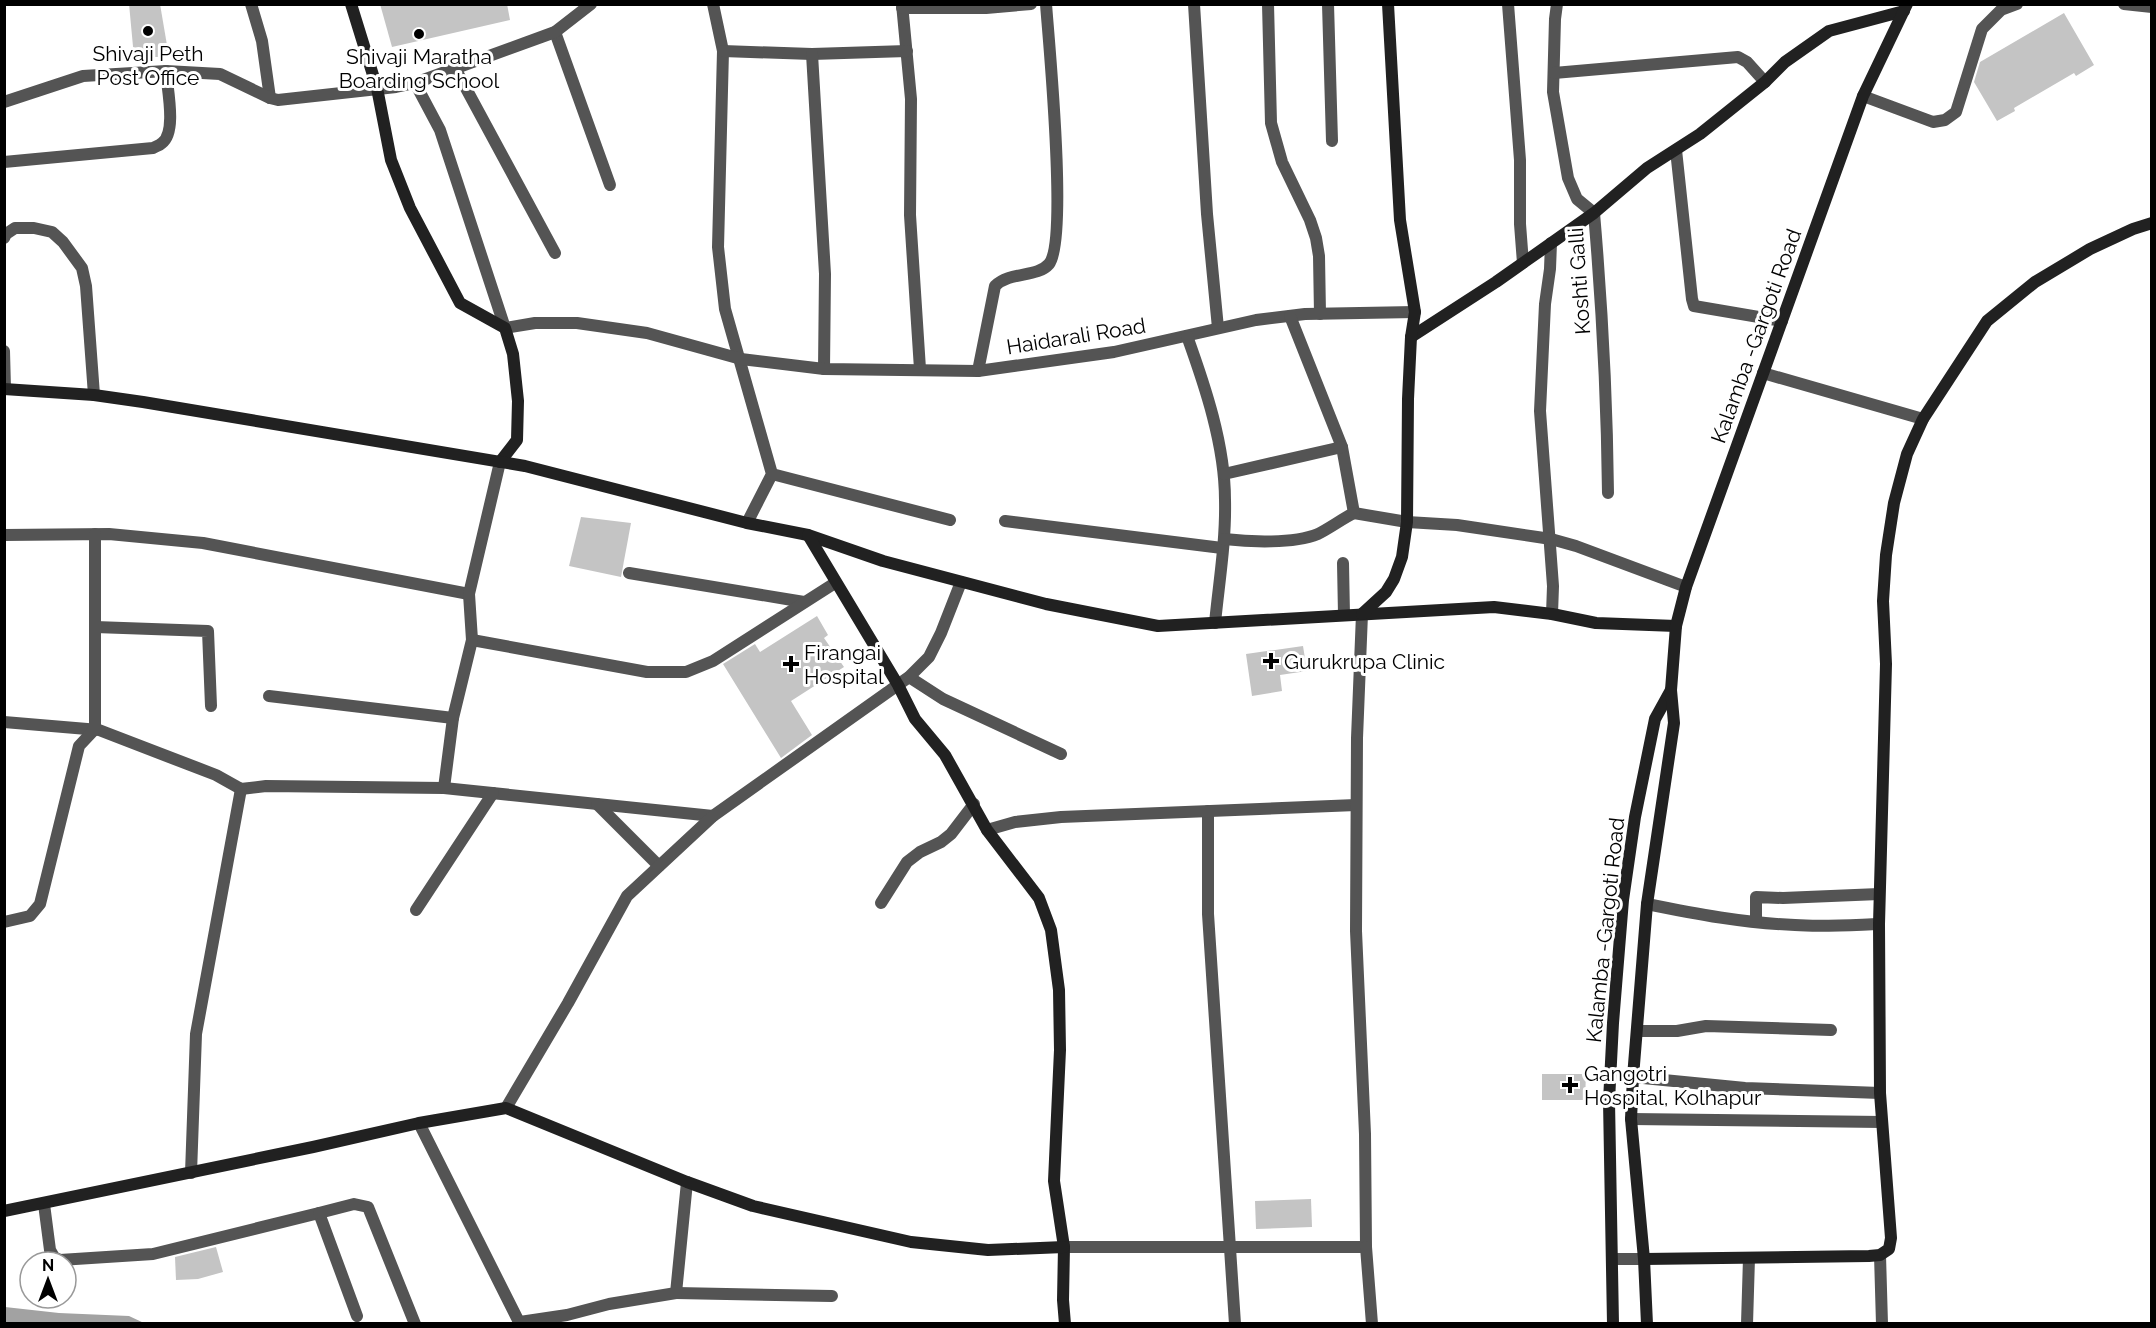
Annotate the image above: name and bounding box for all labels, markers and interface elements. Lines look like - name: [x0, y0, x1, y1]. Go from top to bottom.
- marker: Shivaji Peth Post Office: [141, 24, 155, 38]
- marker: Shivaji Maratha Boarding School: [412, 27, 426, 41]
- place label: Shivaji Peth Post Office: [93, 41, 203, 90]
- place label: Shivaji Maratha Boarding School: [339, 44, 500, 93]
- street label: Kalamba -Gargoti Road: [1706, 225, 1806, 447]
- street label: Koshti Galli: [1563, 227, 1595, 335]
- street label: Haidarali Road: [1005, 313, 1147, 359]
- place label: Firangai Hospital: [804, 640, 884, 689]
- place label: Gurukrupa Clinic: [1284, 649, 1445, 674]
- marker: Gurukrupa Clinic: [1262, 652, 1280, 670]
- marker: Firangai Hospital: [782, 655, 800, 673]
- street label: Kalamba -Gargoti Road: [1581, 816, 1629, 1044]
- place label: Gangotri Hospital, Kolhapur: [1584, 1061, 1762, 1110]
- marker: Gangotri Hospital, Kolhapur: [1561, 1076, 1579, 1094]
- north arrow: [18, 1250, 78, 1310]
- text: N: [42, 1256, 54, 1275]

